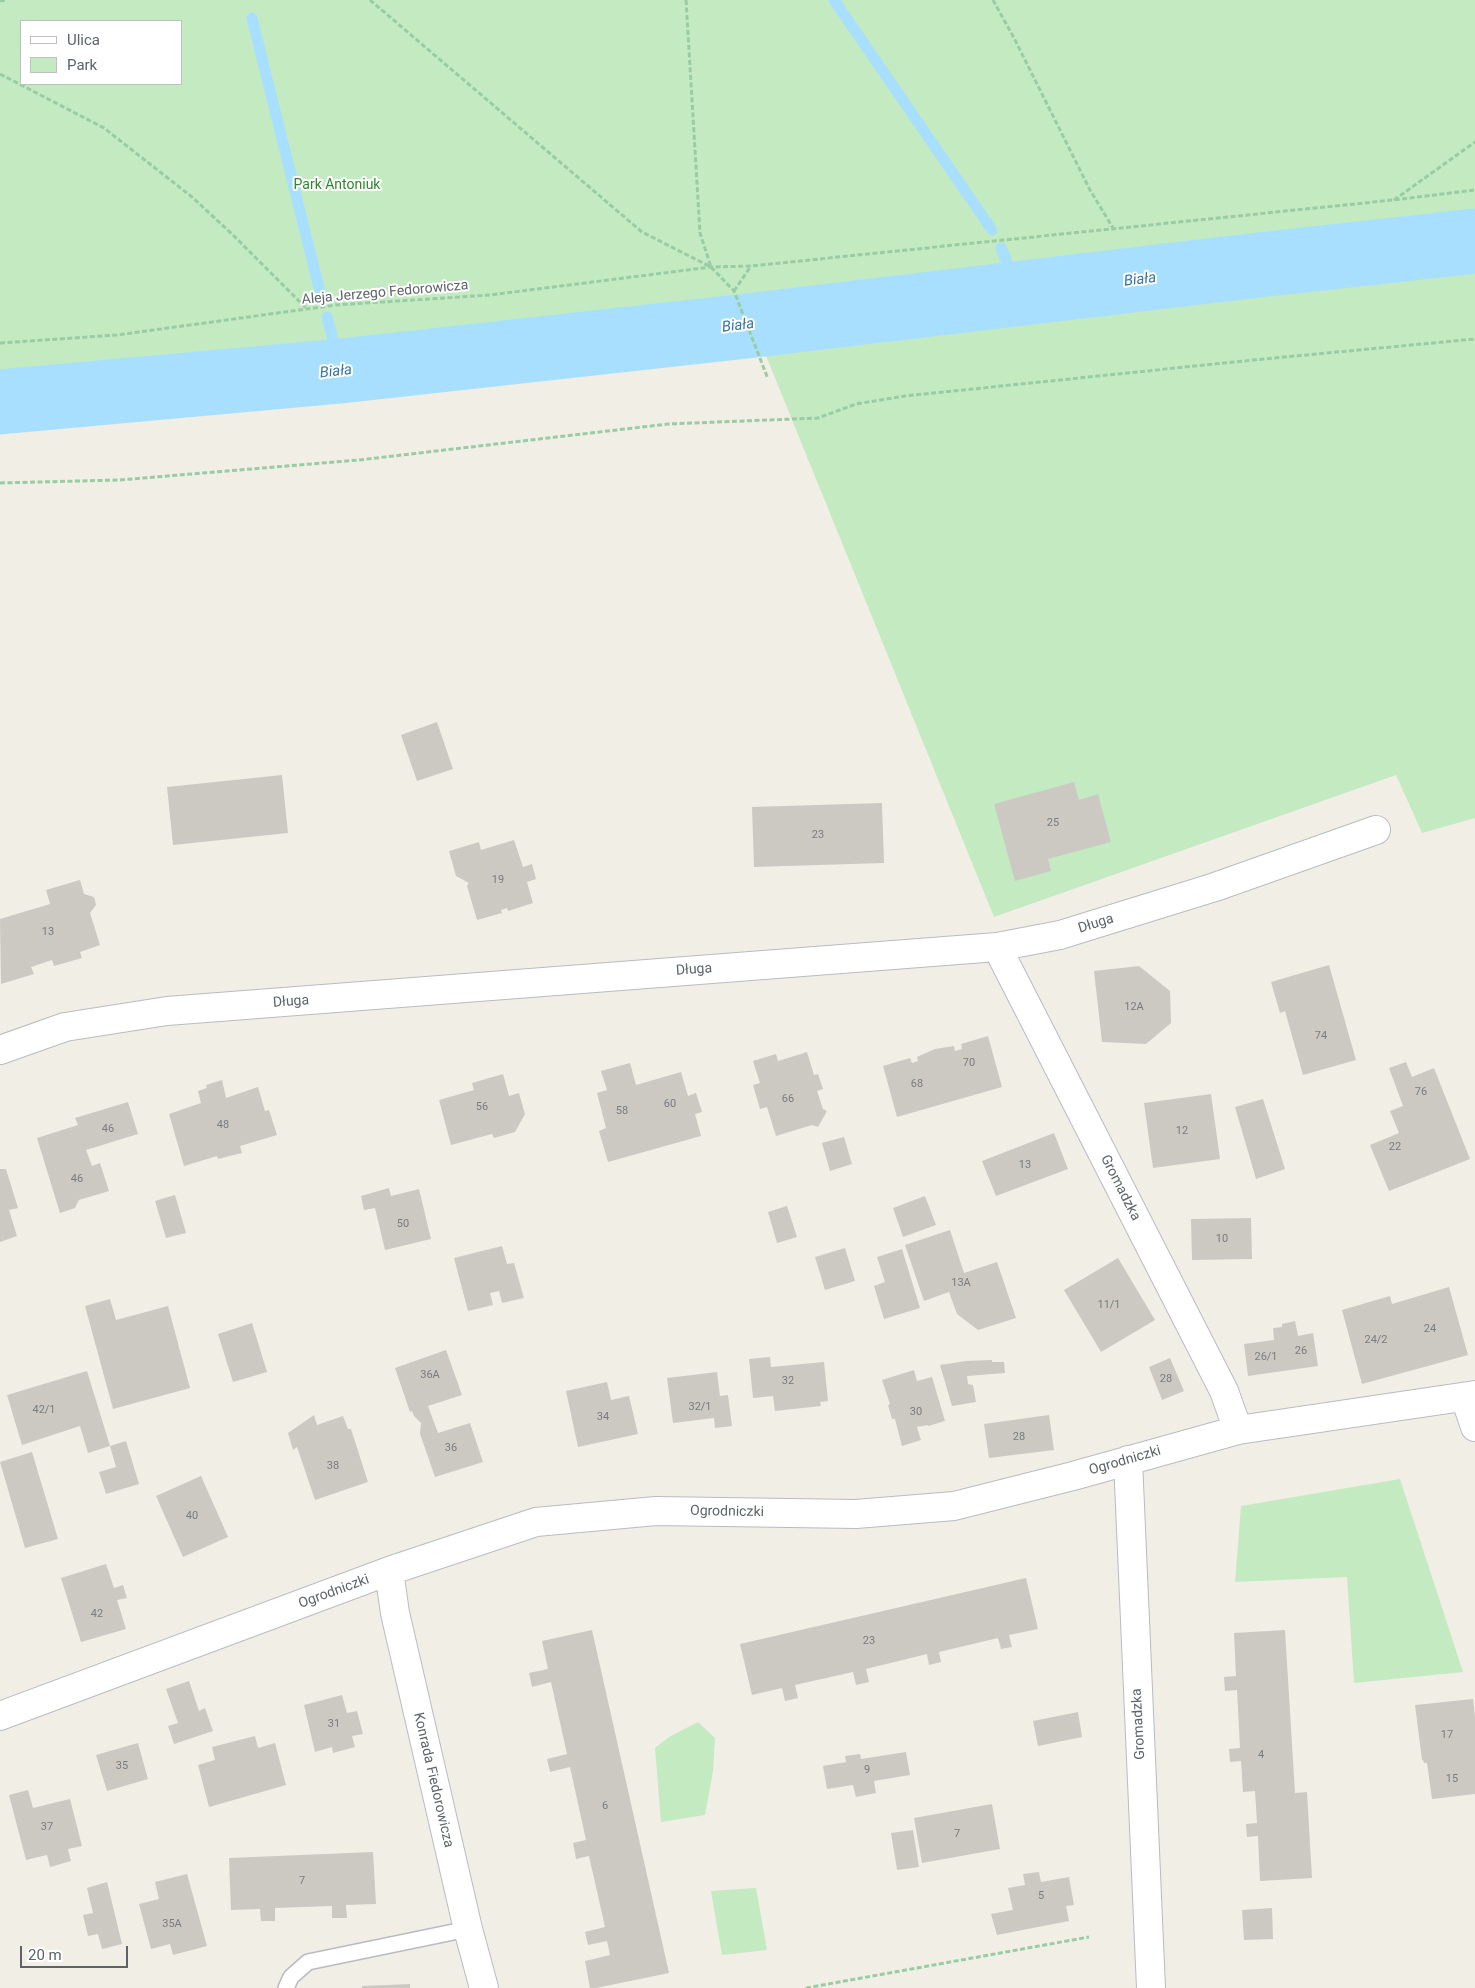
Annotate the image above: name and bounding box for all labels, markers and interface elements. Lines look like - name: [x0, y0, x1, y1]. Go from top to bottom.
- legend: [20, 20, 182, 85]
- text: Ulica: [67, 31, 100, 49]
- text: Park: [67, 56, 97, 74]
- park label: Park Antoniuk: [294, 177, 380, 193]
- water label: Biała: [1123, 269, 1157, 291]
- street label: Aleja Jerzego Fedorowicza: [301, 277, 469, 309]
- water label: Biała: [721, 315, 755, 337]
- water label: Biała: [319, 361, 353, 383]
- house number: 25: [1047, 816, 1059, 830]
- house number: 23: [812, 828, 824, 842]
- house number: 19: [492, 873, 504, 887]
- street label: Długa: [1076, 911, 1116, 937]
- house number: 13: [42, 925, 54, 939]
- street label: Długa: [675, 960, 713, 980]
- street label: Długa: [272, 992, 310, 1012]
- house number: 12A: [1124, 1000, 1144, 1014]
- house number: 74: [1315, 1029, 1327, 1043]
- house number: 70: [963, 1056, 975, 1070]
- house number: 68: [911, 1077, 923, 1091]
- house number: 76: [1415, 1085, 1427, 1099]
- house number: 66: [782, 1092, 794, 1106]
- house number: 60: [664, 1097, 676, 1111]
- house number: 56: [476, 1100, 488, 1114]
- house number: 58: [616, 1104, 628, 1118]
- house number: 48: [217, 1118, 229, 1132]
- house number: 46: [102, 1122, 114, 1136]
- house number: 12: [1176, 1124, 1188, 1138]
- house number: 22: [1389, 1140, 1401, 1154]
- street label: Gromadzka: [1096, 1152, 1144, 1224]
- house number: 13: [1019, 1158, 1031, 1172]
- house number: 46: [71, 1172, 83, 1186]
- house number: 50: [397, 1217, 409, 1231]
- house number: 10: [1216, 1232, 1228, 1246]
- house number: 13A: [951, 1276, 971, 1290]
- house number: 11/1: [1097, 1298, 1121, 1312]
- house number: 24: [1424, 1322, 1436, 1336]
- house number: 24/2: [1364, 1333, 1388, 1347]
- house number: 26: [1295, 1344, 1307, 1358]
- house number: 26/1: [1254, 1350, 1278, 1364]
- house number: 36A: [420, 1368, 440, 1382]
- house number: 28: [1160, 1372, 1172, 1386]
- house number: 32: [782, 1374, 794, 1388]
- house number: 32/1: [688, 1400, 712, 1414]
- house number: 42/1: [32, 1403, 56, 1417]
- house number: 30: [910, 1405, 922, 1419]
- house number: 34: [597, 1410, 609, 1424]
- house number: 28: [1013, 1430, 1025, 1444]
- house number: 36: [445, 1441, 457, 1455]
- street label: Ogrodniczki: [1087, 1443, 1163, 1479]
- house number: 38: [327, 1459, 339, 1473]
- street label: Ogrodniczki: [690, 1503, 764, 1521]
- house number: 40: [186, 1509, 198, 1523]
- street label: Ogrodniczki: [296, 1571, 372, 1613]
- house number: 42: [91, 1607, 103, 1621]
- house number: 23: [863, 1634, 875, 1648]
- street label: Gromadzka: [1129, 1688, 1149, 1760]
- street label: Konrada Fiedorowicza: [409, 1711, 457, 1849]
- house number: 31: [328, 1717, 340, 1731]
- house number: 17: [1441, 1728, 1453, 1742]
- house number: 4: [1258, 1748, 1264, 1762]
- house number: 35: [116, 1759, 128, 1773]
- house number: 9: [864, 1763, 870, 1777]
- house number: 15: [1446, 1772, 1458, 1786]
- house number: 6: [602, 1799, 608, 1813]
- house number: 37: [41, 1820, 53, 1834]
- house number: 7: [954, 1827, 960, 1841]
- house number: 7: [299, 1874, 305, 1888]
- house number: 5: [1038, 1889, 1044, 1903]
- house number: 35A: [162, 1917, 182, 1931]
- scale bar: [22, 1936, 130, 1968]
- text: 20 m: [28, 1946, 62, 1964]

